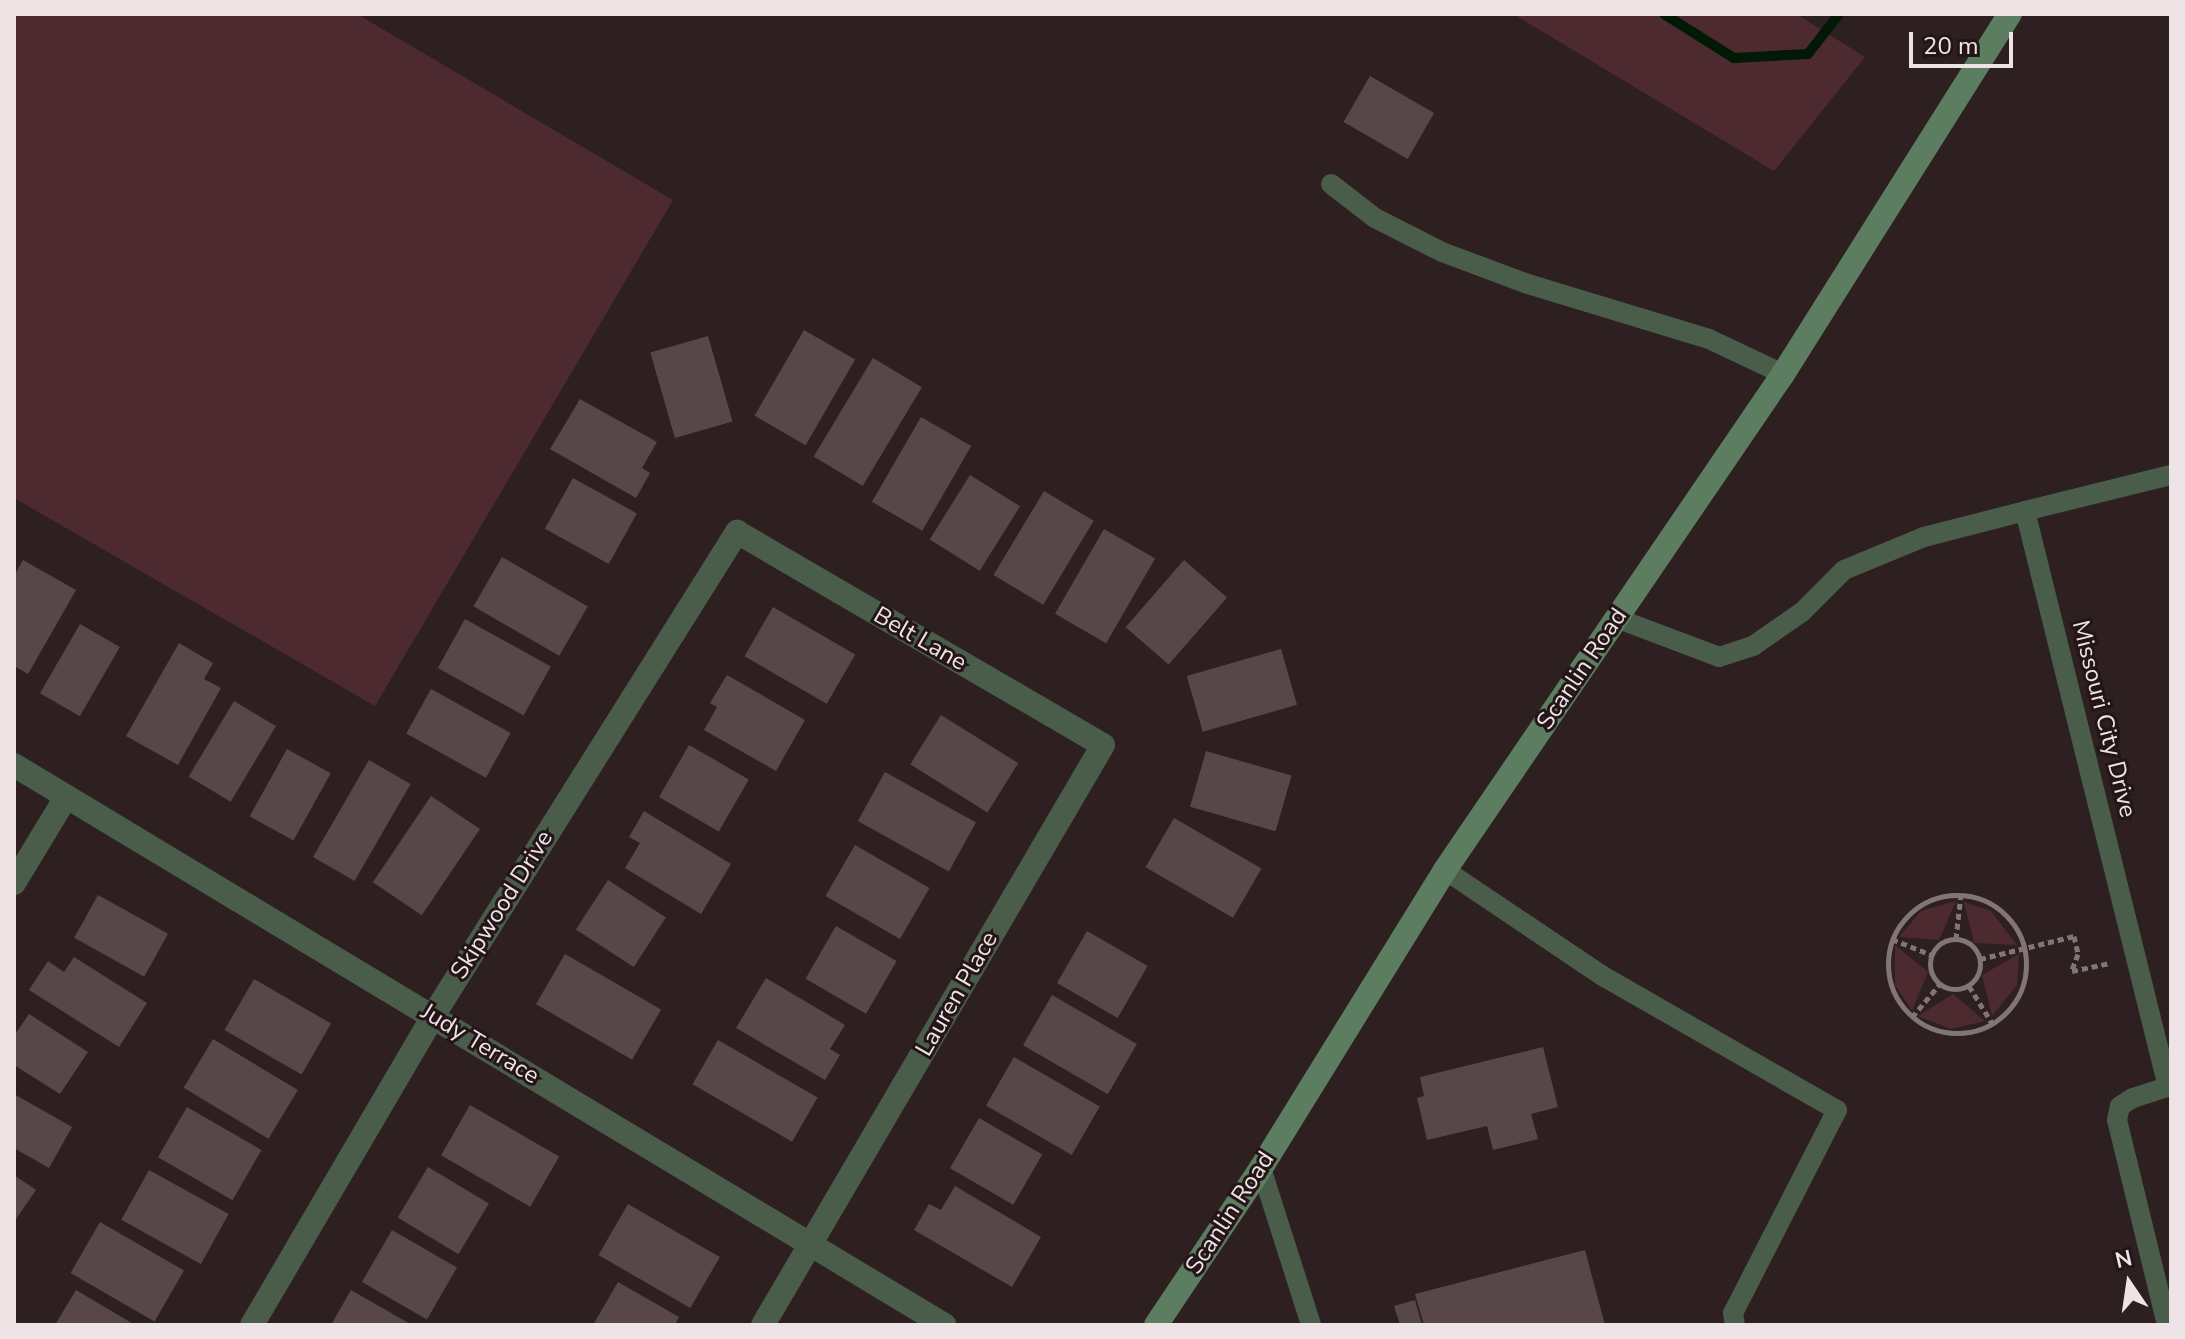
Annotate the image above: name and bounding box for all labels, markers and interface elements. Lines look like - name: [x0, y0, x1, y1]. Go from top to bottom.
- scale bar: [1913, 16, 2017, 66]
- text: 20 m: [1923, 30, 1979, 62]
- street label: Belt Lane: [868, 601, 972, 677]
- street label: Scanlin Road: [1531, 603, 1633, 735]
- street label: Missouri City Drive: [2066, 618, 2142, 820]
- street label: Skipwood Drive: [445, 825, 559, 985]
- street label: Lauren Place: [910, 927, 1004, 1061]
- street label: Judy Terrace: [416, 998, 544, 1090]
- street label: Scanlin Road: [1180, 1146, 1280, 1280]
- north arrow: [2089, 1243, 2169, 1323]
- text: N: [2112, 1243, 2135, 1276]

